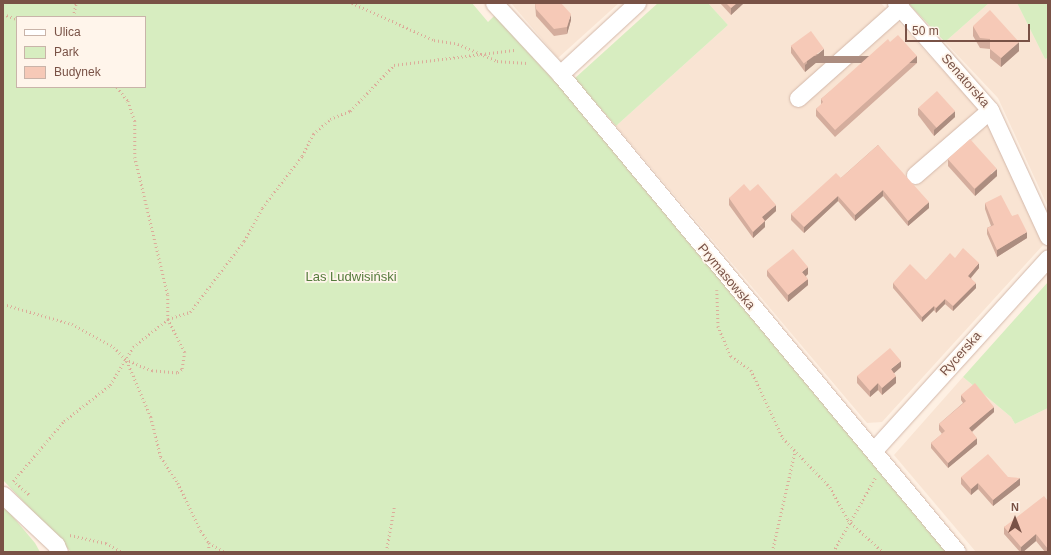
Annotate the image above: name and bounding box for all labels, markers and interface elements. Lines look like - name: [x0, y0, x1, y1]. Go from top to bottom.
- legend: [16, 16, 146, 88]
- scale bar: [907, 16, 1032, 42]
- text: 50 m: [912, 24, 939, 38]
- text: Ulica: [54, 25, 81, 39]
- text: Park: [54, 45, 79, 59]
- street label: Senatorska: [938, 51, 992, 111]
- text: Budynek: [54, 65, 101, 79]
- street label: Prymasowska: [694, 241, 758, 313]
- park label: Las Ludwisiński: [305, 269, 397, 285]
- street label: Rycerska: [937, 329, 985, 379]
- north arrow: [995, 499, 1035, 539]
- text: N: [1011, 501, 1019, 513]

